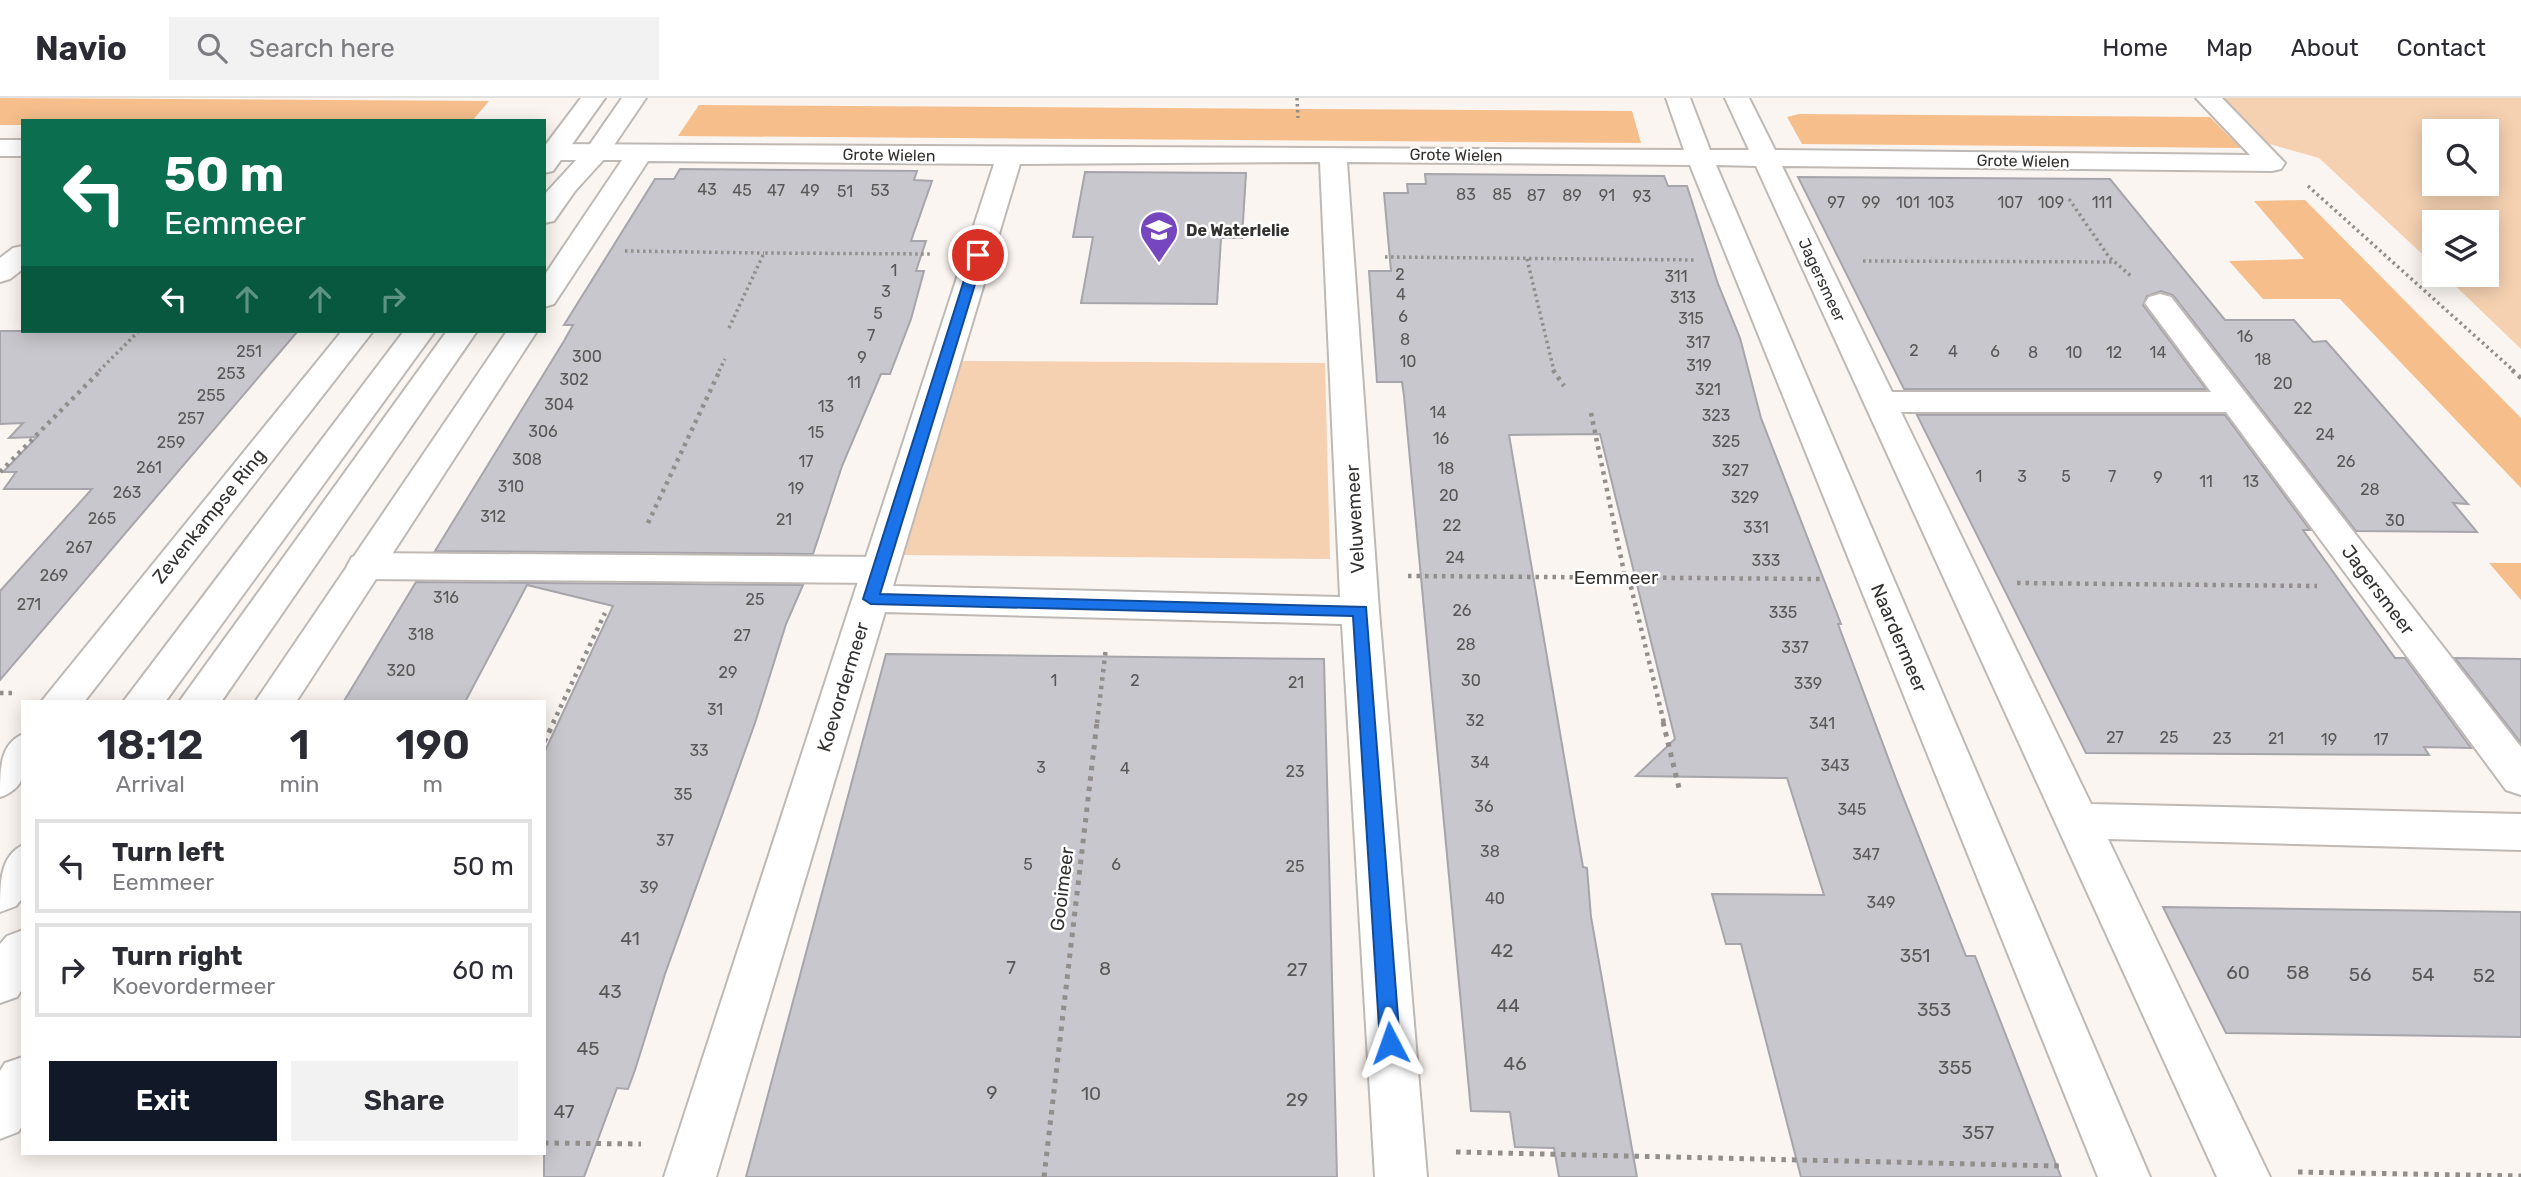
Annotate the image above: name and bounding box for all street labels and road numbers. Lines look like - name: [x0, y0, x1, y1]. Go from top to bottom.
- street label: Grote Wielen: [842, 145, 936, 165]
- street label: Grote Wielen: [1409, 145, 1503, 165]
- street label: Grote Wielen: [1976, 151, 2070, 171]
- street label: Jagersmeer: [1794, 235, 1850, 325]
- street label: Zevenkampse Ring: [148, 444, 270, 588]
- street label: Veluwemeer: [1341, 463, 1369, 574]
- street label: Jagersmeer: [2337, 540, 2420, 640]
- street label: Eemmeer: [1574, 566, 1659, 589]
- street label: Naardermeer: [1866, 580, 1933, 696]
- street label: Koevordermeer: [812, 618, 874, 755]
- street label: Gooimeer: [1045, 845, 1079, 932]

